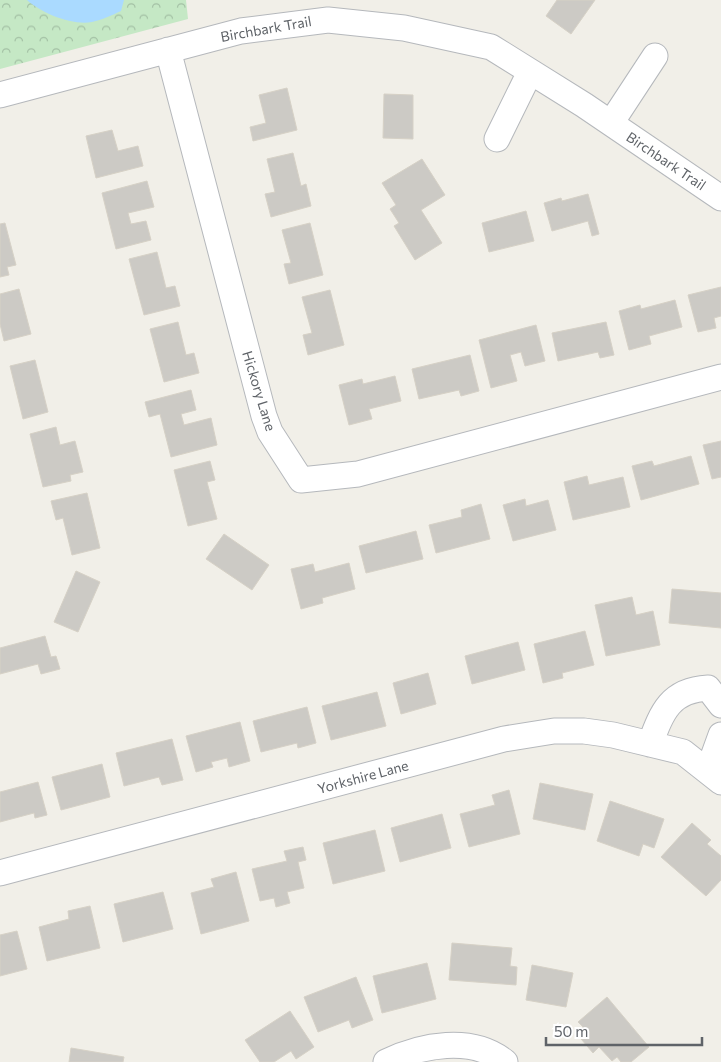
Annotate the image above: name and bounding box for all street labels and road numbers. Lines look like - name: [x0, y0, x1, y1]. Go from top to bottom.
- street label: Birchbark Trail: [219, 12, 313, 45]
- street label: Birchbark Trail: [623, 128, 709, 193]
- street label: Hickory Lane: [239, 349, 280, 433]
- street label: Yorkshire Lane: [315, 756, 410, 797]

